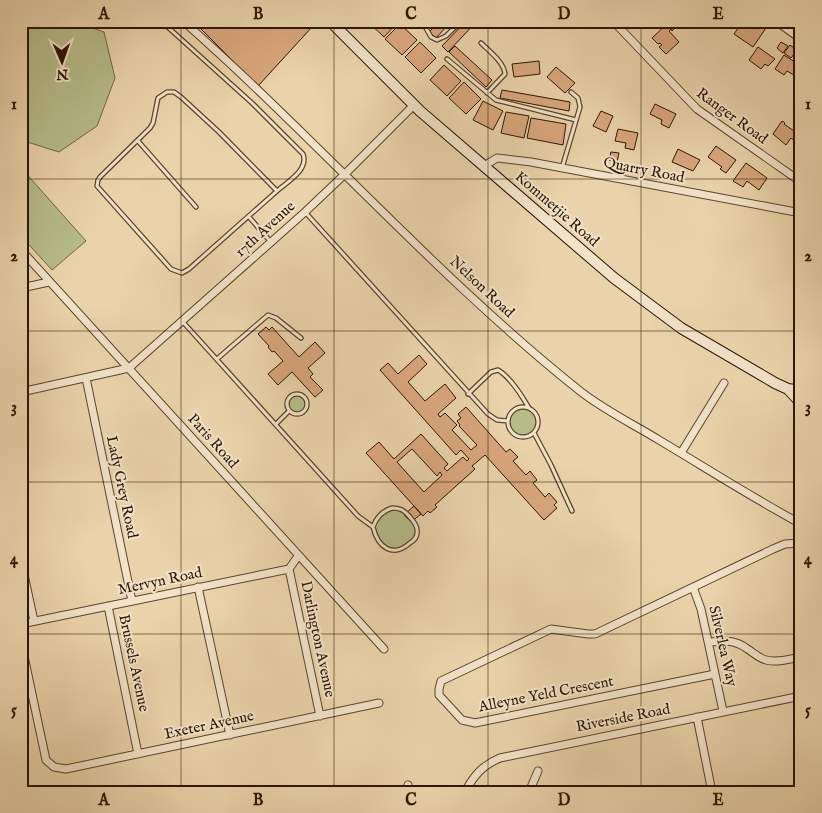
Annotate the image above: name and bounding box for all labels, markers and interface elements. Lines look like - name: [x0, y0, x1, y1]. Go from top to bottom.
- text: A: [98, 5, 111, 25]
- text: B: [253, 5, 264, 25]
- text: C: [405, 5, 417, 25]
- text: D: [558, 5, 571, 25]
- text: E: [712, 5, 724, 25]
- north arrow: [38, 38, 88, 88]
- text: N: [56, 65, 70, 83]
- street label: Ranger Road: [693, 84, 772, 149]
- text: 1: [11, 95, 17, 115]
- text: 1: [805, 95, 811, 115]
- street label: Quarry Road: [602, 153, 687, 187]
- street label: Kommetjie Road: [511, 167, 604, 251]
- street label: 17th Avenue: [231, 197, 299, 261]
- text: 2: [10, 247, 18, 267]
- text: 2: [804, 247, 812, 267]
- street label: Nelson Road: [446, 252, 519, 323]
- text: 3: [11, 398, 17, 418]
- text: 3: [805, 398, 811, 418]
- street label: Paris Road: [184, 410, 243, 473]
- street label: Lady Grey Road: [102, 434, 142, 541]
- text: 4: [10, 550, 19, 570]
- text: 4: [804, 550, 813, 570]
- street label: Mervyn Road: [116, 563, 205, 599]
- street label: Darlington Avenue: [296, 579, 340, 699]
- street label: Silverlea Way: [704, 604, 742, 689]
- street label: Brussels Avenue: [114, 613, 154, 714]
- street label: Alleyne Yeld Crescent: [476, 672, 615, 717]
- street label: Riverside Road: [574, 699, 673, 736]
- text: 5: [11, 701, 17, 721]
- text: 5: [805, 701, 811, 721]
- street label: Exeter Avenue: [162, 706, 256, 744]
- text: A: [98, 791, 111, 811]
- text: B: [253, 791, 264, 811]
- text: C: [405, 791, 417, 811]
- text: D: [558, 791, 571, 811]
- text: E: [712, 791, 724, 811]

